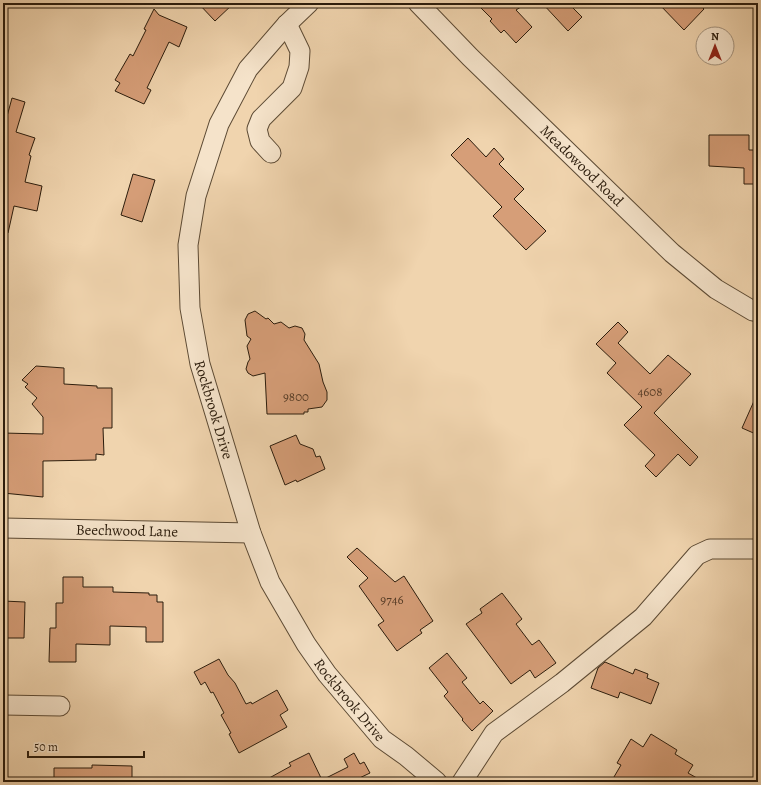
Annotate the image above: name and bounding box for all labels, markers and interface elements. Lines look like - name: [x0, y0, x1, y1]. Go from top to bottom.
- north arrow: [695, 26, 735, 66]
- text: N: [711, 29, 719, 44]
- street label: Meadowood Road: [536, 121, 629, 211]
- street label: Rockbrook Drive: [189, 358, 238, 462]
- house number: 4608: [637, 383, 663, 400]
- house number: 9800: [283, 388, 309, 405]
- street label: Beechwood Lane: [76, 519, 179, 542]
- house number: 9746: [380, 591, 404, 608]
- street label: Rockbrook Drive: [309, 654, 390, 746]
- scale bar: [28, 733, 144, 759]
- text: 50 m: [34, 739, 58, 755]

